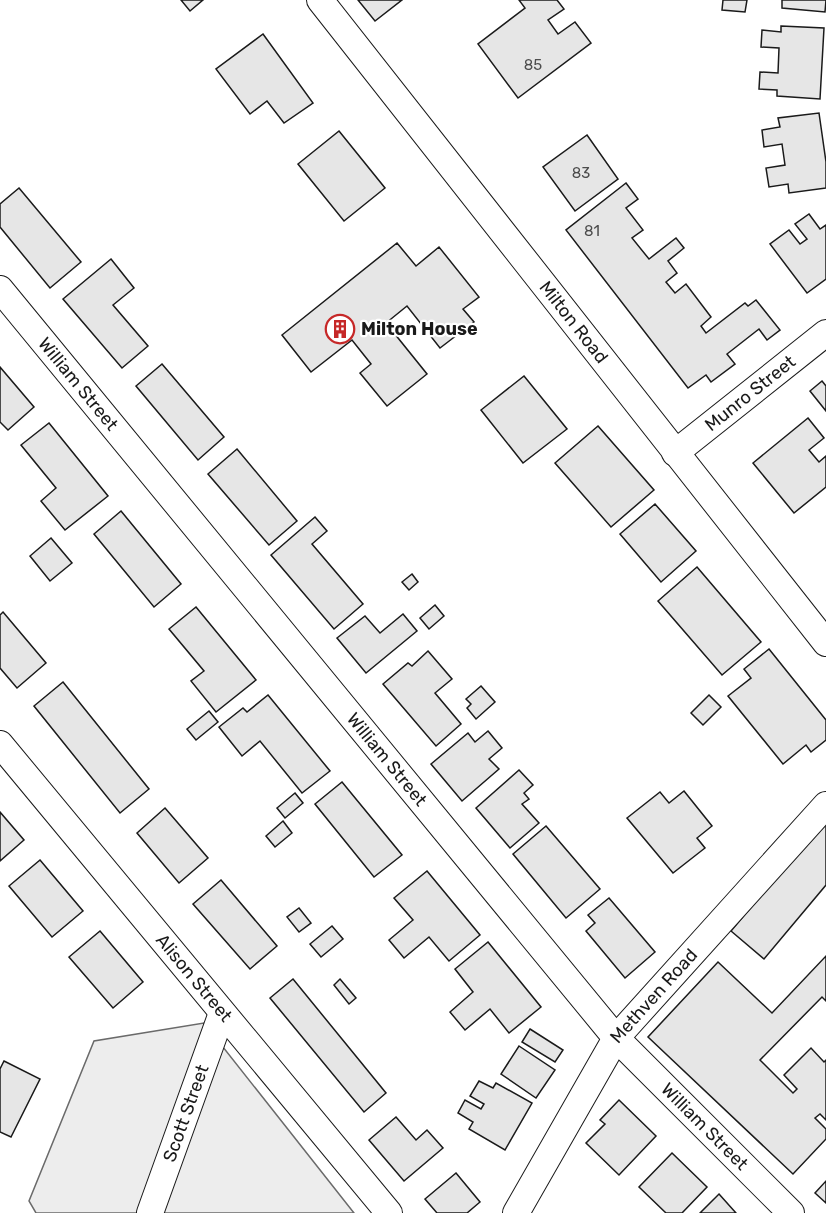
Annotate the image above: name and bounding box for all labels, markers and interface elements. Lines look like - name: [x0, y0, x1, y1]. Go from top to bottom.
- house number: 85: [524, 56, 542, 74]
- house number: 83: [572, 164, 590, 182]
- house number: 81: [584, 222, 600, 240]
- street label: Milton Road: [534, 277, 613, 368]
- building icon: Milton House: [324, 313, 356, 345]
- place label: Milton House: [361, 318, 478, 340]
- street label: William Street: [33, 333, 123, 435]
- street label: Munro Street: [700, 351, 800, 436]
- street label: William Street: [342, 708, 432, 811]
- street label: Alison Street: [151, 929, 237, 1026]
- street label: Methven Road: [606, 944, 702, 1048]
- street label: Scott Street: [158, 1062, 214, 1165]
- street label: William Street: [656, 1078, 753, 1175]

